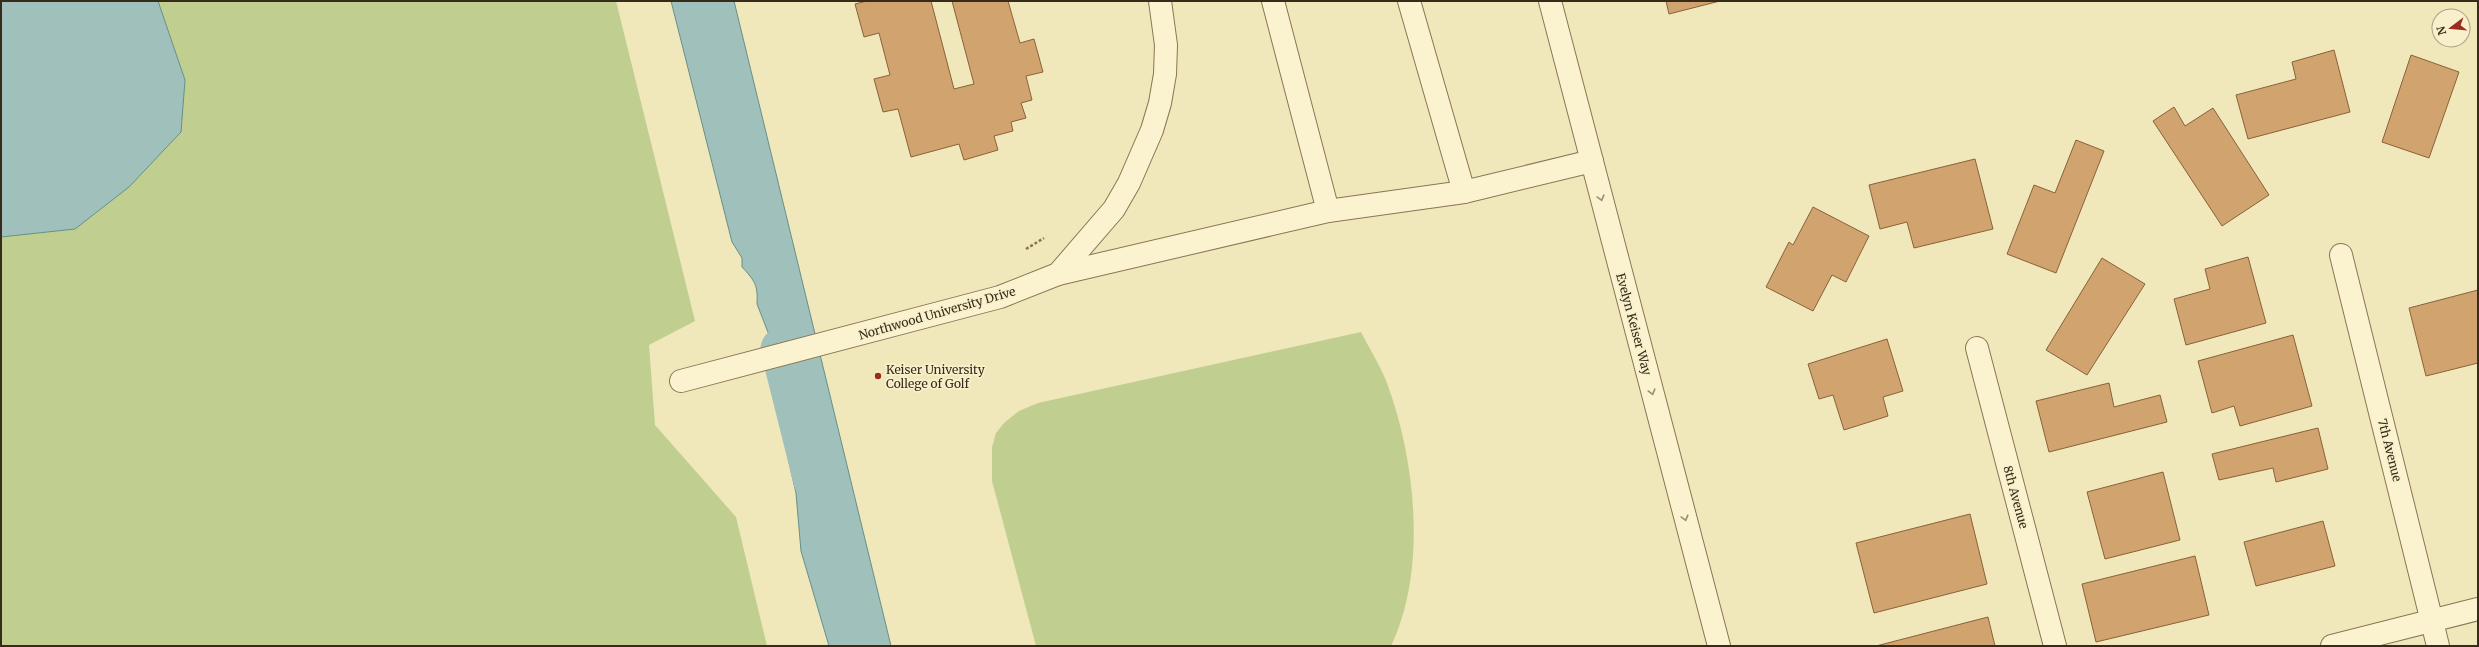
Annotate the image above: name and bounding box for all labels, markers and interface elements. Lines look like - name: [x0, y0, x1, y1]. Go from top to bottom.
- north arrow: [2431, 8, 2471, 48]
- text: N: [2433, 24, 2449, 37]
- one-way arrow: [1597, 195, 1605, 202]
- street label: Evelyn Keiser Way: [1613, 271, 1655, 377]
- street label: Northwood University Drive: [857, 283, 1017, 343]
- place label: Keiser University College of Golf: [886, 362, 985, 391]
- marker: Keiser University College of Golf: [873, 371, 883, 381]
- one-way arrow: [1647, 388, 1656, 395]
- street label: 7th Avenue: [2375, 417, 2405, 483]
- street label: 8th Avenue: [2000, 464, 2032, 530]
- one-way arrow: [1680, 514, 1689, 521]

